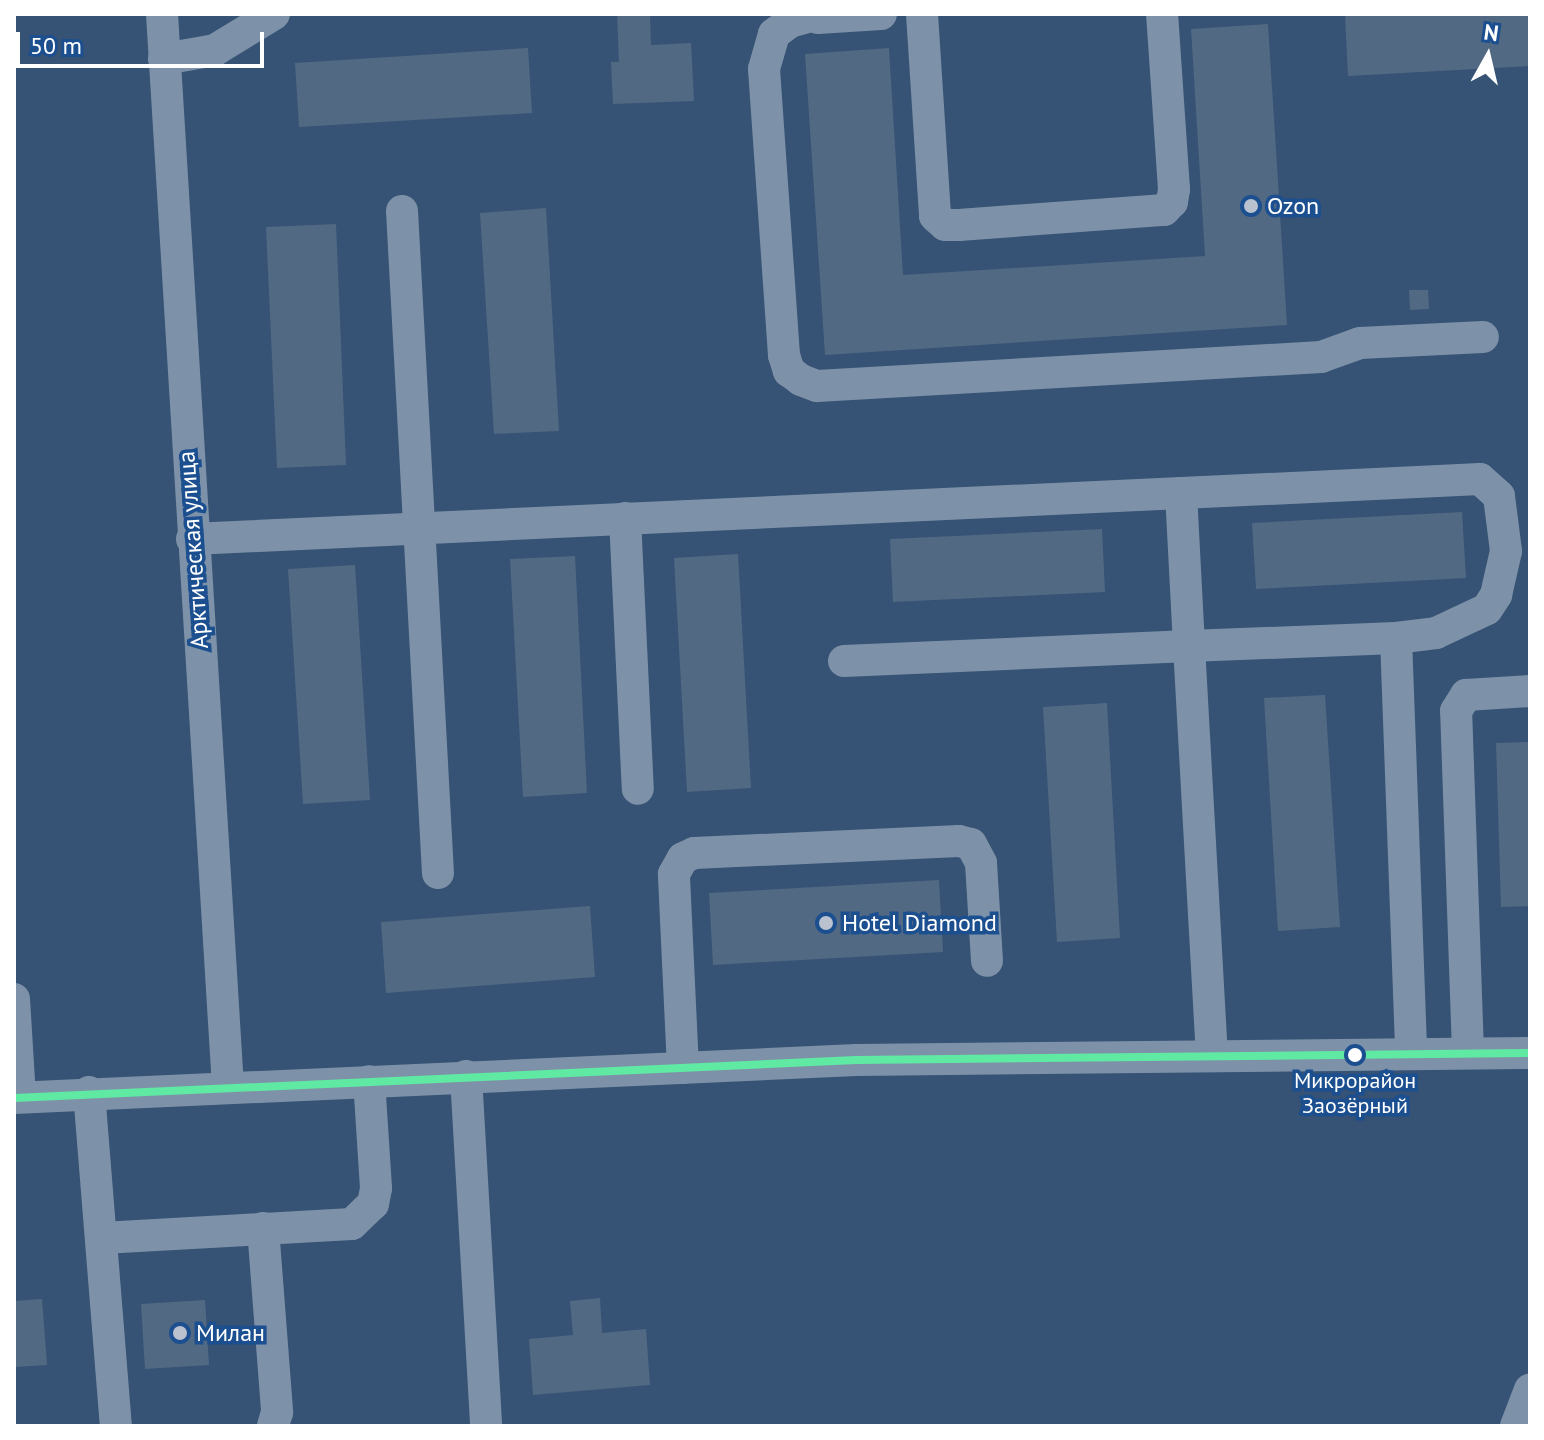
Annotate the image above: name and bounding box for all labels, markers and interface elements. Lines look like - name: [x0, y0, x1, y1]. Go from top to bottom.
- scale bar: [20, 16, 268, 66]
- north arrow: [1448, 16, 1528, 96]
- text: N: [1482, 17, 1500, 47]
- text: 50 m: [30, 30, 82, 61]
- place label: Ozon: [1267, 192, 1319, 220]
- marker: Ozon: [1242, 197, 1260, 215]
- street label: Арктическая улица: [172, 450, 214, 650]
- place label: Hotel Diamond: [842, 909, 997, 937]
- marker: Hotel Diamond: [817, 914, 835, 932]
- marker: Микрорайон Заозёрный: [1347, 1047, 1363, 1063]
- place label: Микрорайон Заозёрный: [1294, 1067, 1416, 1118]
- place label: Милан: [196, 1319, 265, 1347]
- marker: Милан: [171, 1324, 189, 1342]

